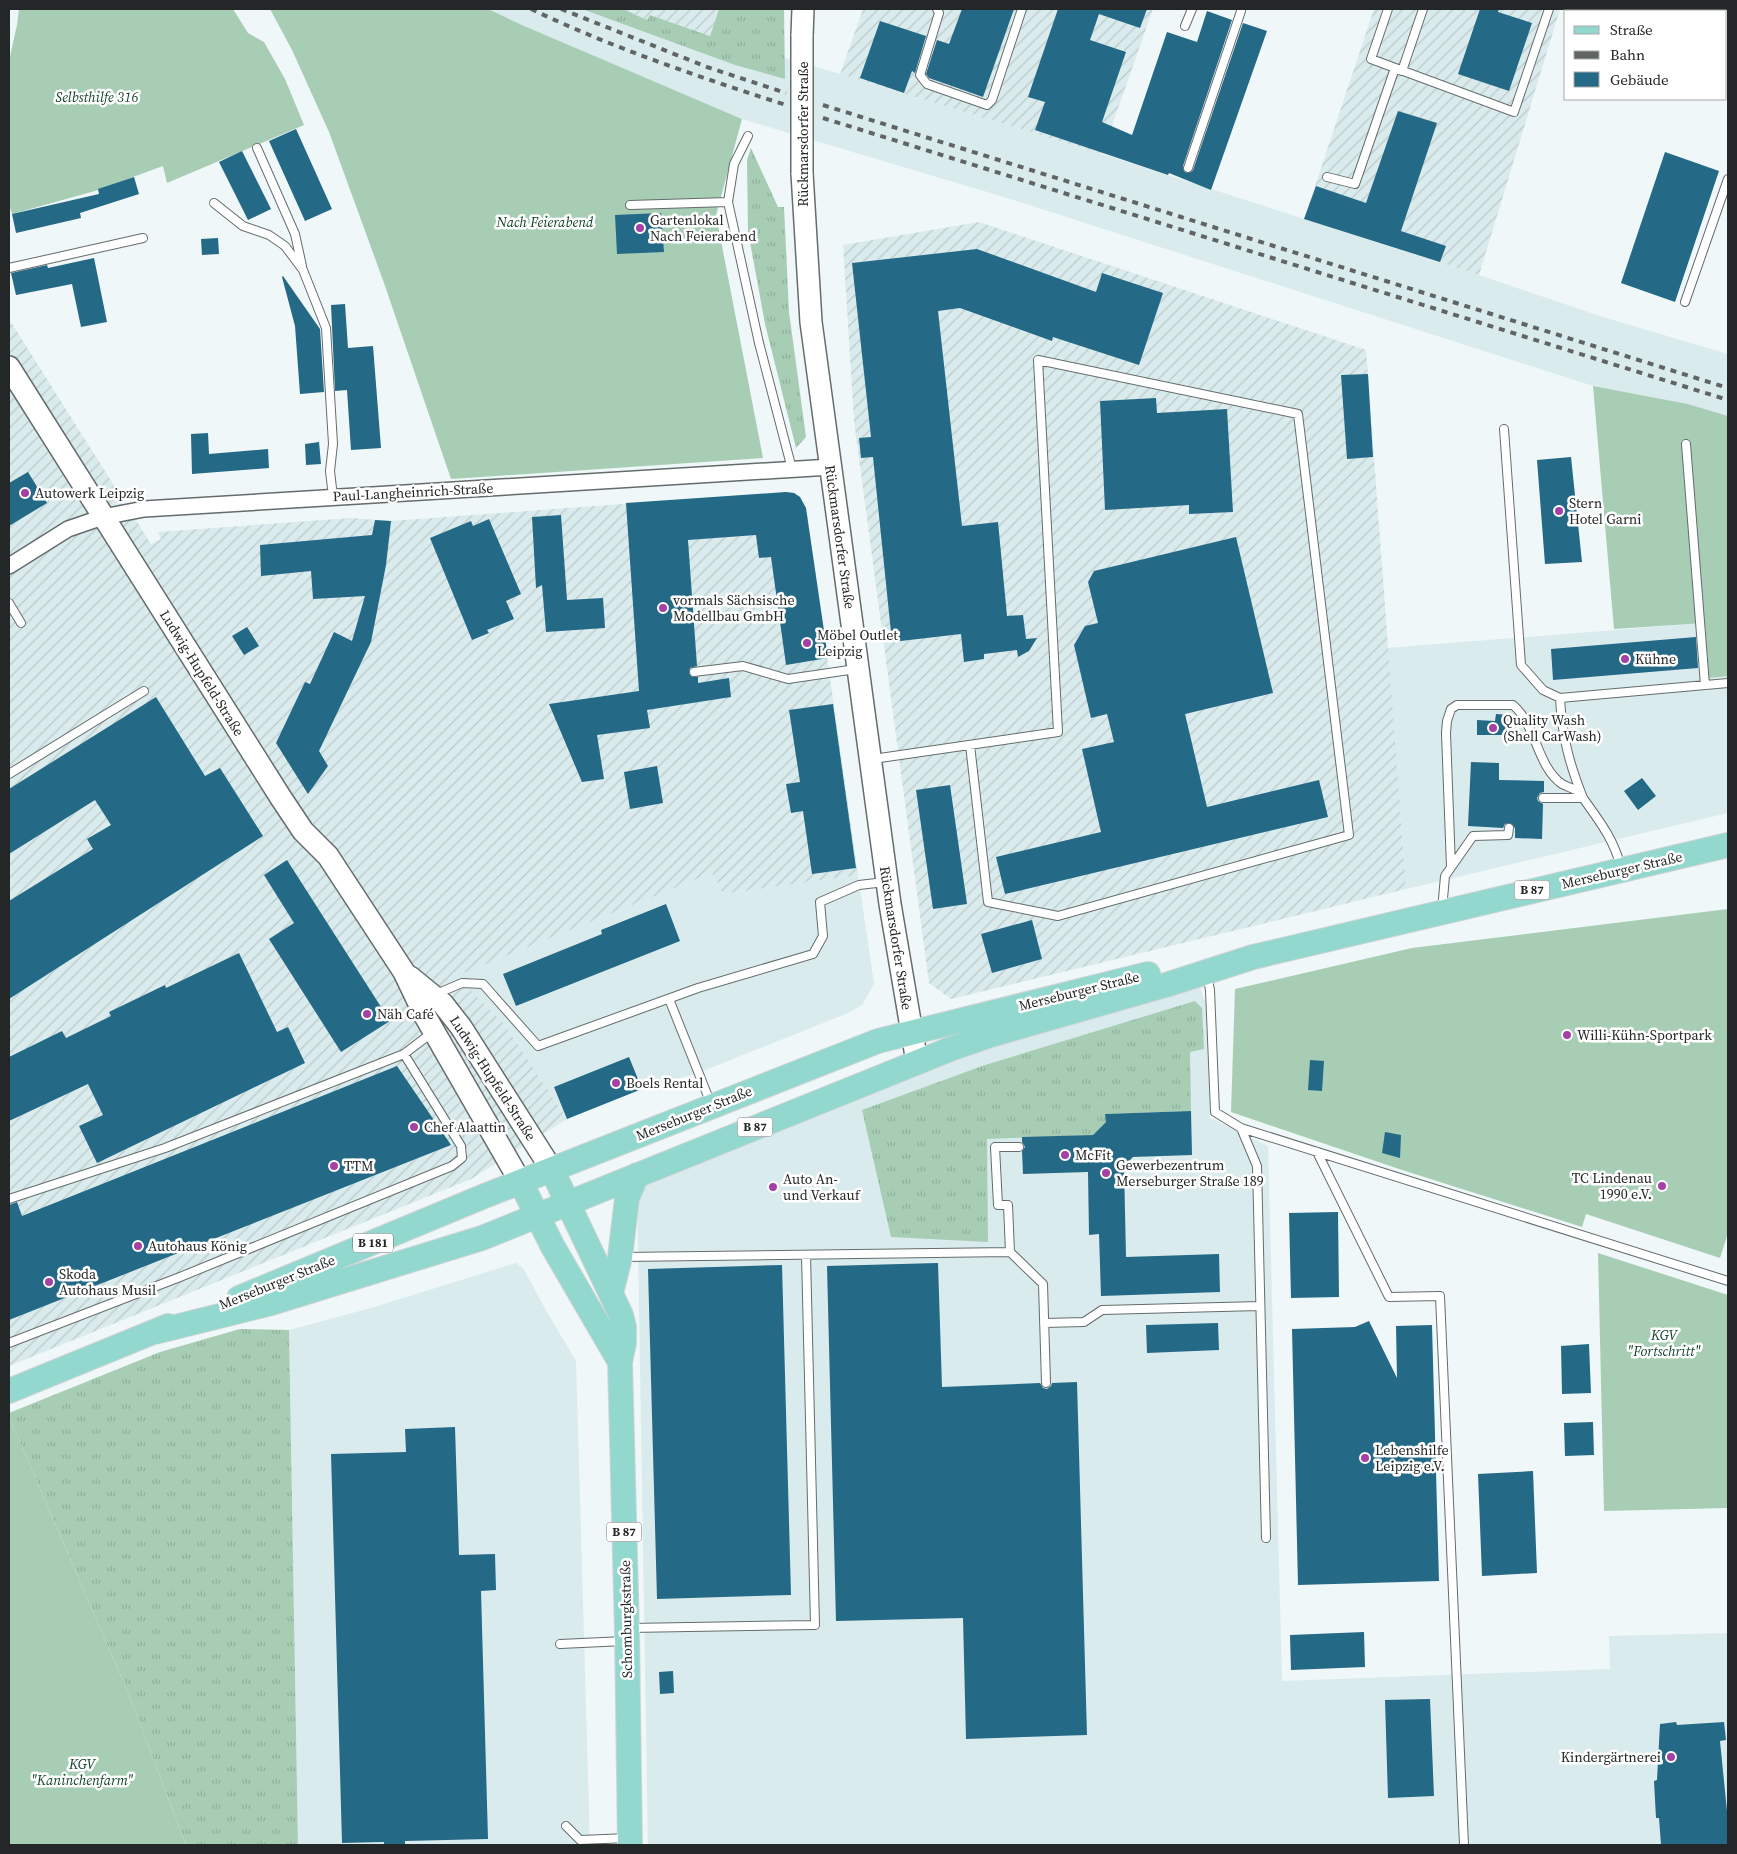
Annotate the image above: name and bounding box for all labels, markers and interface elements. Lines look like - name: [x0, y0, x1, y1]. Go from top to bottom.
- legend: [1564, 10, 1727, 100]
- text: Straße: [1610, 19, 1653, 40]
- text: Bahn: [1610, 44, 1645, 65]
- street label: Rückmarsdorfer Straße: [793, 61, 813, 207]
- text: Gebäude: [1610, 69, 1669, 90]
- park label: Selbsthilfe 316: [56, 87, 139, 107]
- place label: Gartenlokal Nach Feierabend: [650, 210, 756, 246]
- park label: Nach Feierabend: [496, 212, 594, 232]
- marker: Gartenlokal Nach Feierabend: [634, 222, 646, 234]
- street label: Rückmarsdorfer Straße: [820, 464, 860, 610]
- street label: Paul-Langheinrich-Straße: [332, 478, 494, 506]
- place label: Autowerk Leipzig: [35, 483, 144, 503]
- marker: Autowerk Leipzig: [19, 487, 31, 499]
- place label: Stern Hotel Garni: [1569, 493, 1641, 529]
- marker: Stern Hotel Garni: [1553, 505, 1565, 517]
- place label: vormals Sächsische Modellbau GmbH: [673, 590, 795, 626]
- marker: vormals Sächsische Modellbau GmbH: [657, 602, 669, 614]
- street label: Ludwig-Hupfeld-Straße: [155, 606, 249, 740]
- place label: Möbel Outlet Leipzig: [817, 625, 898, 661]
- marker: Möbel Outlet Leipzig: [801, 637, 813, 649]
- place label: Kühne: [1635, 649, 1676, 669]
- marker: Kühne: [1619, 653, 1631, 665]
- place label: Quality Wash (Shell CarWash): [1503, 710, 1601, 746]
- marker: Quality Wash (Shell CarWash): [1487, 722, 1499, 734]
- street label: Merseburger Straße: [1560, 846, 1684, 894]
- street label: Rückmarsdorfer Straße: [875, 865, 917, 1011]
- road number: B 87: [1514, 880, 1550, 900]
- street label: Merseburger Straße: [1017, 966, 1141, 1016]
- place label: Näh Café: [377, 1004, 434, 1024]
- marker: Näh Café: [361, 1008, 373, 1020]
- street label: Ludwig-Hupfeld-Straße: [445, 1012, 541, 1144]
- place label: Willi-Kühn-Sportpark: [1577, 1025, 1712, 1045]
- marker: Willi-Kühn-Sportpark: [1561, 1029, 1573, 1041]
- place label: Boels Rental: [626, 1073, 703, 1093]
- marker: Boels Rental: [610, 1077, 622, 1089]
- street label: Merseburger Straße: [633, 1081, 755, 1145]
- place label: Chef Alaattin: [424, 1117, 506, 1137]
- road number: B 87: [738, 1118, 772, 1136]
- marker: Chef Alaattin: [408, 1121, 420, 1133]
- place label: McFit: [1075, 1145, 1111, 1165]
- marker: McFit: [1059, 1149, 1071, 1161]
- place label: Gewerbezentrum Merseburger Straße 189: [1116, 1155, 1264, 1191]
- place label: TTM: [344, 1156, 374, 1176]
- marker: TTM: [328, 1160, 340, 1172]
- marker: Gewerbezentrum Merseburger Straße 189: [1100, 1167, 1112, 1179]
- place label: TC Lindenau 1990 e.V.: [1572, 1168, 1652, 1204]
- place label: Auto An- und Verkauf: [783, 1169, 861, 1205]
- marker: TC Lindenau 1990 e.V.: [1656, 1180, 1668, 1192]
- marker: Auto An- und Verkauf: [767, 1181, 779, 1193]
- road number: B 181: [353, 1234, 393, 1252]
- place label: Autohaus König: [148, 1236, 247, 1256]
- marker: Autohaus König: [132, 1240, 144, 1252]
- street label: Merseburger Straße: [216, 1250, 338, 1314]
- place label: Skoda Autohaus Musil: [59, 1264, 156, 1300]
- marker: Skoda Autohaus Musil: [43, 1276, 55, 1288]
- park label: KGV "Fortschritt": [1627, 1325, 1701, 1361]
- place label: Lebenshilfe Leipzig e.V.: [1375, 1440, 1449, 1476]
- marker: Lebenshilfe Leipzig e.V.: [1359, 1452, 1371, 1464]
- road number: B 87: [606, 1522, 642, 1541]
- street label: Schomburgkstraße: [615, 1560, 637, 1678]
- place label: Kindergärtnerei: [1561, 1747, 1661, 1767]
- marker: Kindergärtnerei: [1665, 1751, 1677, 1763]
- park label: KGV "Kaninchenfarm": [31, 1754, 133, 1790]

